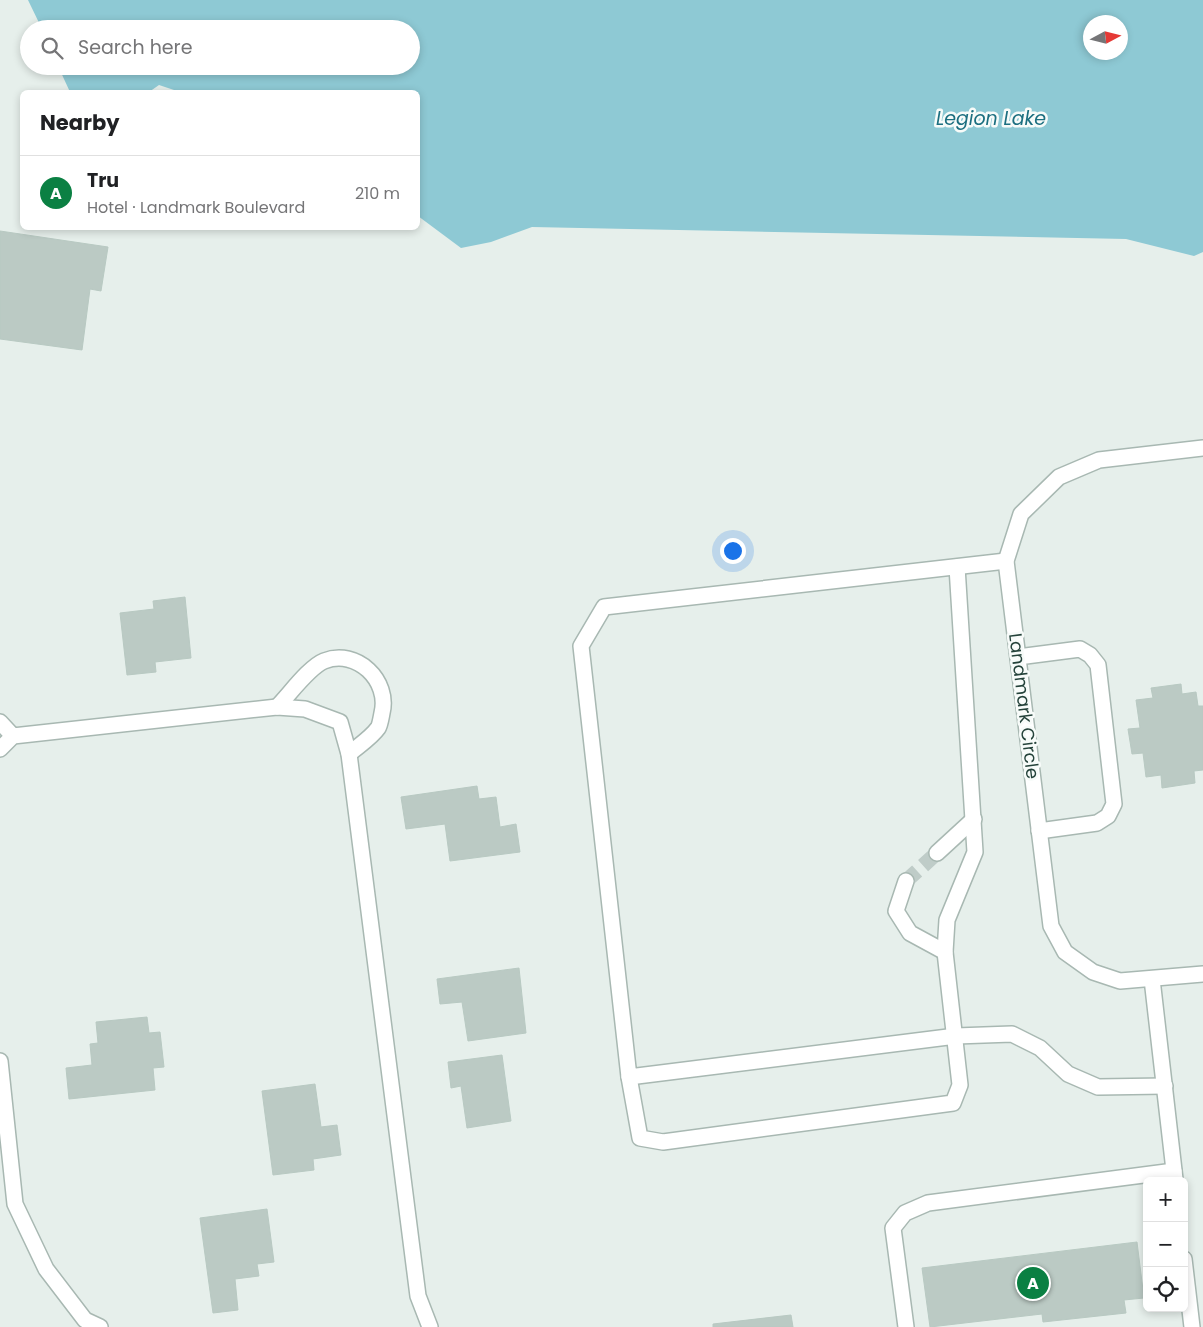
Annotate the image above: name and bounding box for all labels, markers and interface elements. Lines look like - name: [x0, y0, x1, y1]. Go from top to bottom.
- north arrow: [1083, 15, 1128, 60]
- search box: [20, 20, 420, 75]
- icon: search: [38, 34, 66, 62]
- text: Search here: [78, 34, 192, 61]
- water label: Legion Lake: [936, 105, 1046, 132]
- text: Nearby: [40, 108, 120, 137]
- text: Tru: [87, 167, 119, 194]
- text: A: [50, 182, 62, 205]
- text: 210 m: [355, 182, 400, 205]
- text: Hotel · Landmark Boulevard: [87, 196, 305, 219]
- your location: [720, 538, 746, 564]
- street label: Landmark Circle: [1003, 632, 1046, 780]
- map controls: [1143, 1177, 1188, 1312]
- button: +: [1143, 1177, 1188, 1222]
- button: −: [1143, 1222, 1188, 1267]
- pin: A: [1017, 1264, 1049, 1302]
- button: locate: [1143, 1267, 1188, 1312]

